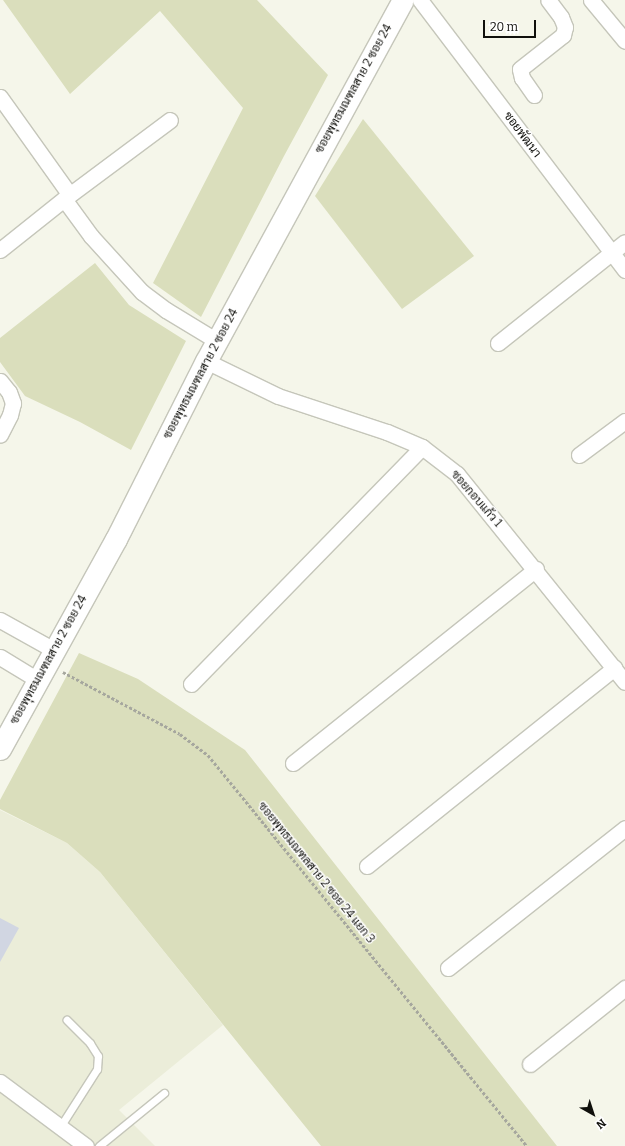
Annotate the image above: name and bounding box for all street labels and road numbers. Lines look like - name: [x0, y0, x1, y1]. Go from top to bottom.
- street label: ซอยพุทธมณฑลสาย 2 ซอย 24: [312, 22, 396, 156]
- street label: ซอยพัฒนา: [500, 109, 544, 161]
- street label: ซอยพุทธมณฑลสาย 2 ซอย 24: [161, 306, 241, 442]
- street label: ซอยกอบแก้ว 1: [448, 468, 504, 530]
- street label: ซอยพุทธมณฑลสาย 2 ซอย 24: [7, 593, 91, 727]
- street label: ซอยพุทธมณฑลสาย 2 ซอย 24 แยก 3: [254, 799, 378, 947]

